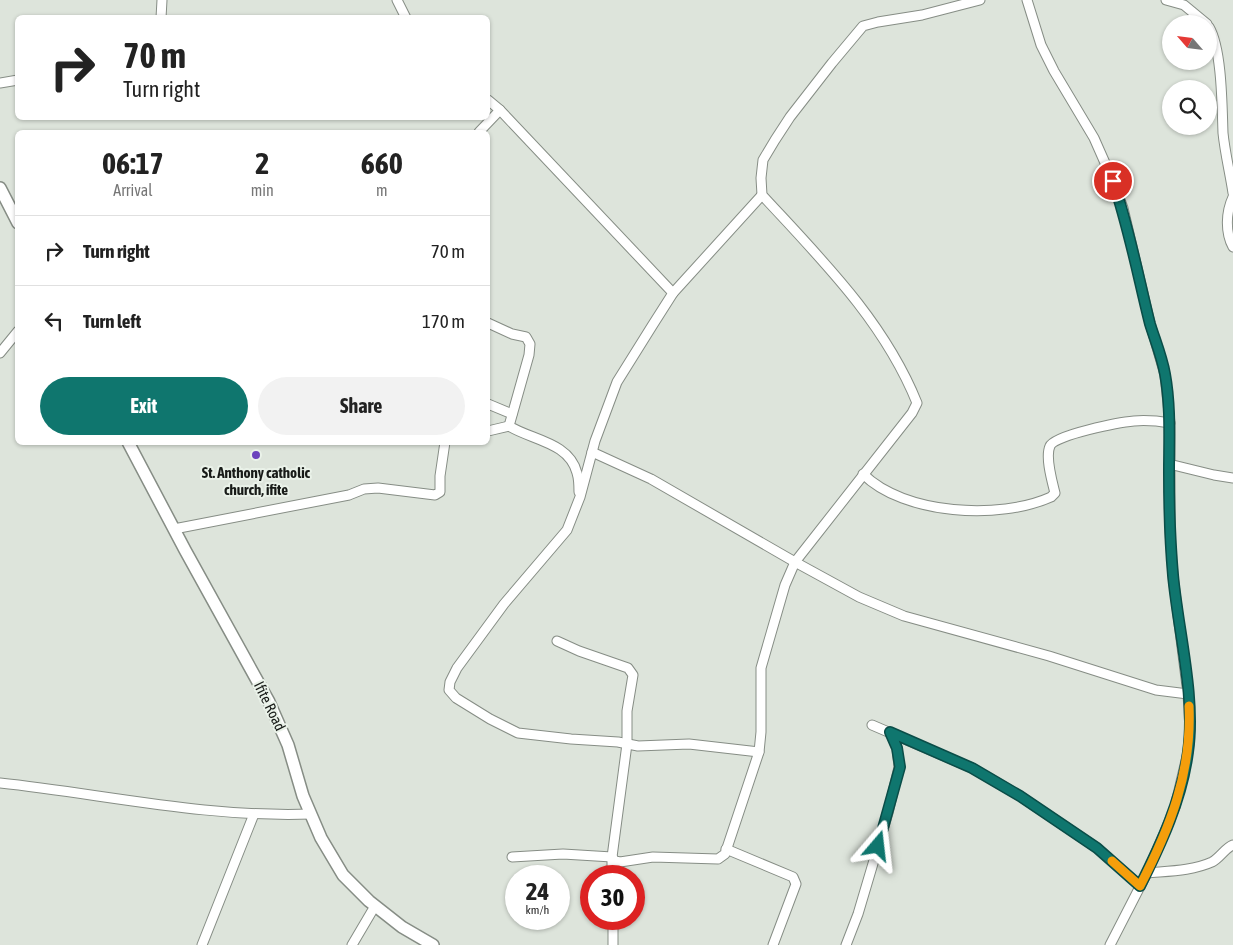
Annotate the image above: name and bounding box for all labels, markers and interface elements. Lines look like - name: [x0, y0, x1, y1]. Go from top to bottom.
- north arrow: [1162, 15, 1218, 70]
- map controls: [1162, 15, 1217, 135]
- icon: right: [40, 35, 105, 100]
- text: 70 m: [123, 35, 186, 75]
- text: Turn right: [123, 76, 200, 102]
- button: search: [1162, 80, 1217, 135]
- text: 06:17: [102, 146, 164, 180]
- text: 2: [255, 146, 269, 180]
- text: 660: [361, 146, 403, 180]
- pin: [1092, 160, 1134, 202]
- icon: arrive: [1099, 167, 1127, 195]
- text: Arrival: [113, 181, 152, 199]
- text: min: [251, 181, 274, 199]
- text: m: [376, 181, 388, 199]
- icon: right: [40, 237, 68, 265]
- text: Turn right: [83, 240, 150, 262]
- text: 70 m: [431, 240, 465, 262]
- icon: left: [40, 307, 68, 335]
- text: Turn left: [83, 310, 141, 332]
- text: 170 m: [422, 310, 465, 332]
- button: Exit: [40, 377, 248, 435]
- button: Share: [258, 377, 465, 435]
- marker: St. Anthony catholic church, ifite: [250, 449, 262, 461]
- place label: St. Anthony catholic church, ifite: [202, 464, 311, 498]
- street label: Ifite Road: [251, 678, 289, 734]
- position arrow: [851, 819, 903, 871]
- speed limit sign: 30: [580, 865, 645, 930]
- text: 24: [526, 877, 549, 905]
- text: km/h: [526, 903, 549, 917]

